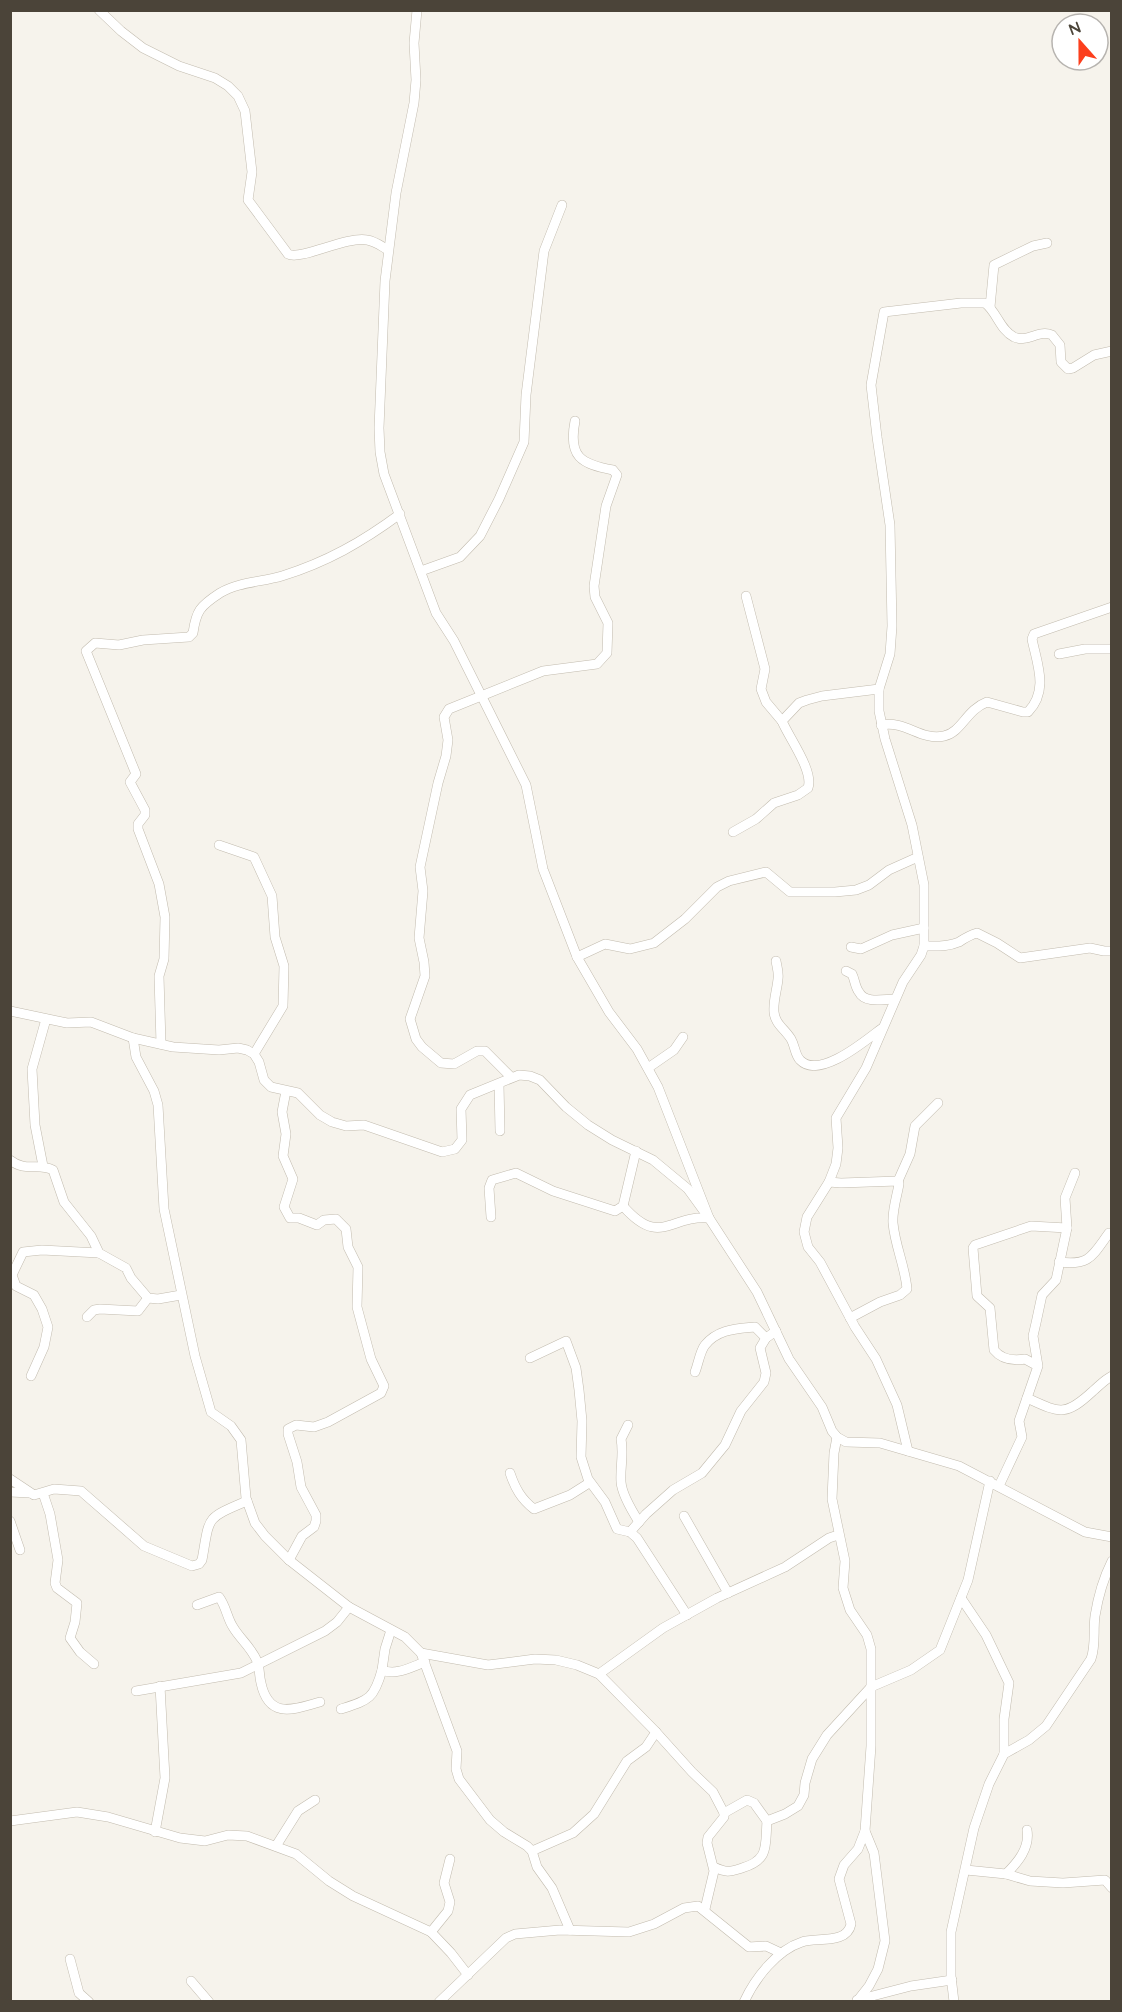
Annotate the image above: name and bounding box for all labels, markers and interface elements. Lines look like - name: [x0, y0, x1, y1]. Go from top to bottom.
- north arrow: [1050, 12, 1110, 72]
- text: N: [1066, 17, 1084, 39]

